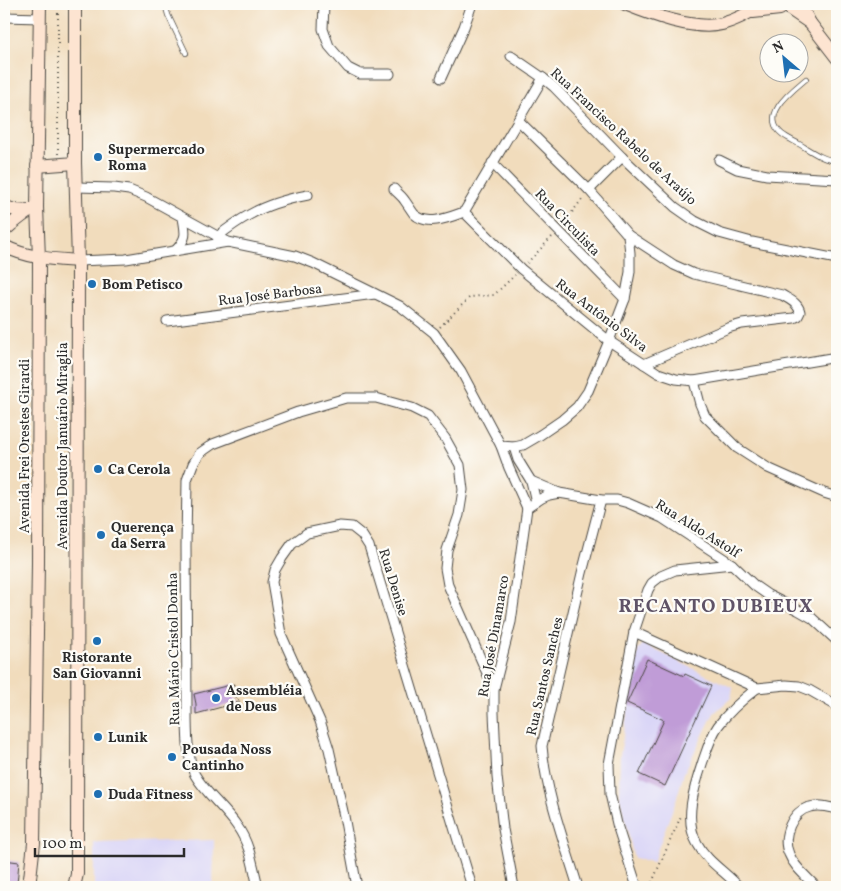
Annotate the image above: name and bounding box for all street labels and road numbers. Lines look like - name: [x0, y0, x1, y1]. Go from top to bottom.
- street label: Rua Francisco Rabelo de Araújo: [546, 64, 700, 210]
- street label: Rua Circulista: [530, 185, 604, 261]
- street label: Rua Antônio Silva: [551, 275, 651, 357]
- street label: Rua José Barbosa: [217, 280, 323, 311]
- street label: Avenida Doutor Januário Miraglia: [54, 342, 73, 550]
- street label: Avenida Frei Orestes Girardi: [16, 359, 35, 533]
- street label: Rua Aldo Astolf: [651, 496, 744, 563]
- street label: Rua Denise: [373, 547, 412, 619]
- street label: Rua Mário Cristol Donha: [164, 572, 185, 726]
- street label: Rua José Dinamarco: [474, 574, 515, 699]
- street label: Rua Santos Sanches: [523, 615, 568, 738]

